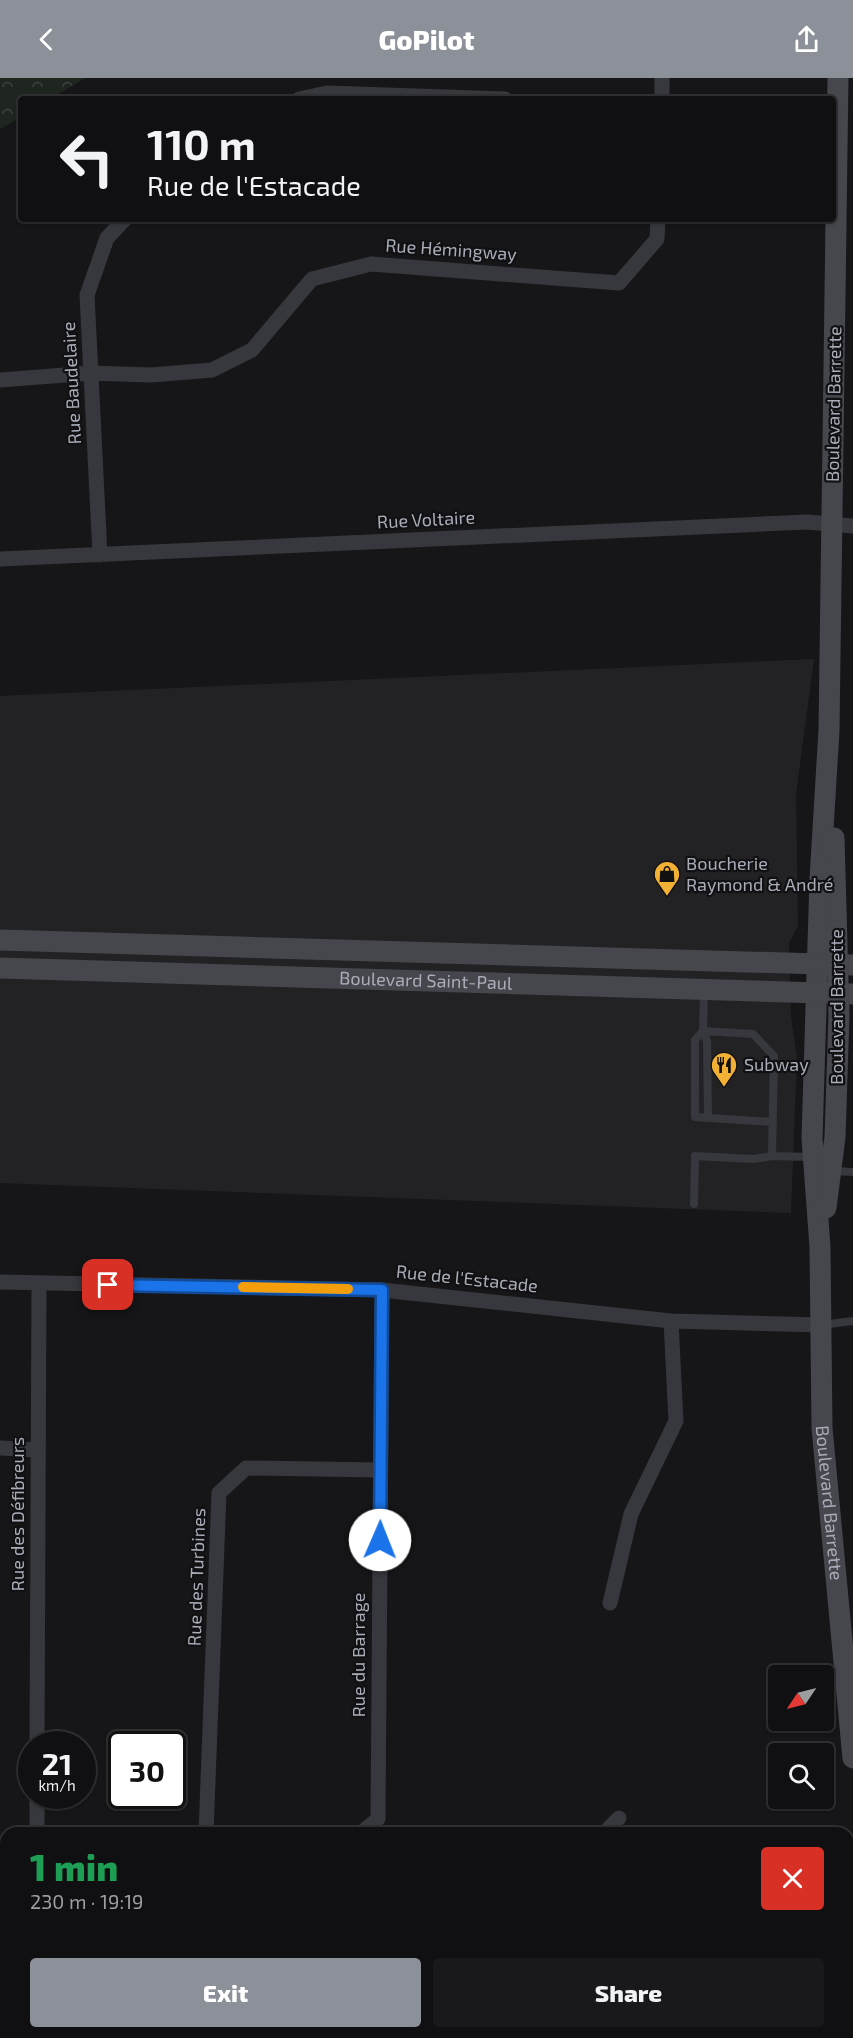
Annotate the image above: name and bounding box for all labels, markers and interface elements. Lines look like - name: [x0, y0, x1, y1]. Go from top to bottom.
- icon: back: [30, 23, 63, 56]
- text: GoPilot: [379, 23, 474, 55]
- icon: share: [790, 23, 823, 56]
- text: 110 m: [147, 118, 256, 168]
- icon: left: [48, 120, 126, 198]
- text: Rue de l'Estacade: [147, 169, 361, 201]
- street label: Rue Hémingway: [385, 233, 518, 265]
- street label: Rue Baudelaire: [57, 321, 85, 445]
- street label: Boulevard Barrette: [821, 326, 845, 482]
- street label: Rue Voltaire: [376, 505, 476, 533]
- place label: Boucherie Raymond & André: [686, 852, 833, 895]
- shop icon: Boucherie Raymond & André: [652, 859, 682, 897]
- street label: Boulevard Barrette: [825, 929, 847, 1085]
- street label: Boulevard Saint-Paul: [339, 966, 513, 994]
- restaurant icon: Subway: [709, 1050, 739, 1088]
- place label: Subway: [744, 1053, 809, 1075]
- pin: [82, 1259, 133, 1310]
- street label: Rue de l'Estacade: [395, 1260, 539, 1296]
- icon: arrive: [91, 1268, 124, 1301]
- street label: Boulevard Barrette: [812, 1424, 848, 1581]
- street label: Rue des Défibreurs: [6, 1437, 28, 1591]
- street label: Rue des Turbines: [183, 1508, 209, 1646]
- position arrow: [348, 1508, 412, 1572]
- street label: Rue du Barrage: [347, 1593, 369, 1717]
- north arrow: [768, 1665, 834, 1731]
- map controls: [768, 1665, 834, 1809]
- speed limit sign: 30: [108, 1731, 186, 1809]
- button: search: [768, 1743, 834, 1809]
- text: 21: [42, 1745, 72, 1781]
- text: km/h: [38, 1776, 76, 1794]
- text: 1 min: [30, 1845, 118, 1888]
- button: close: [761, 1847, 824, 1910]
- text: 230 m · 19:19: [30, 1889, 144, 1913]
- button: Exit: [30, 1958, 421, 2027]
- button: Share: [433, 1958, 824, 2027]

